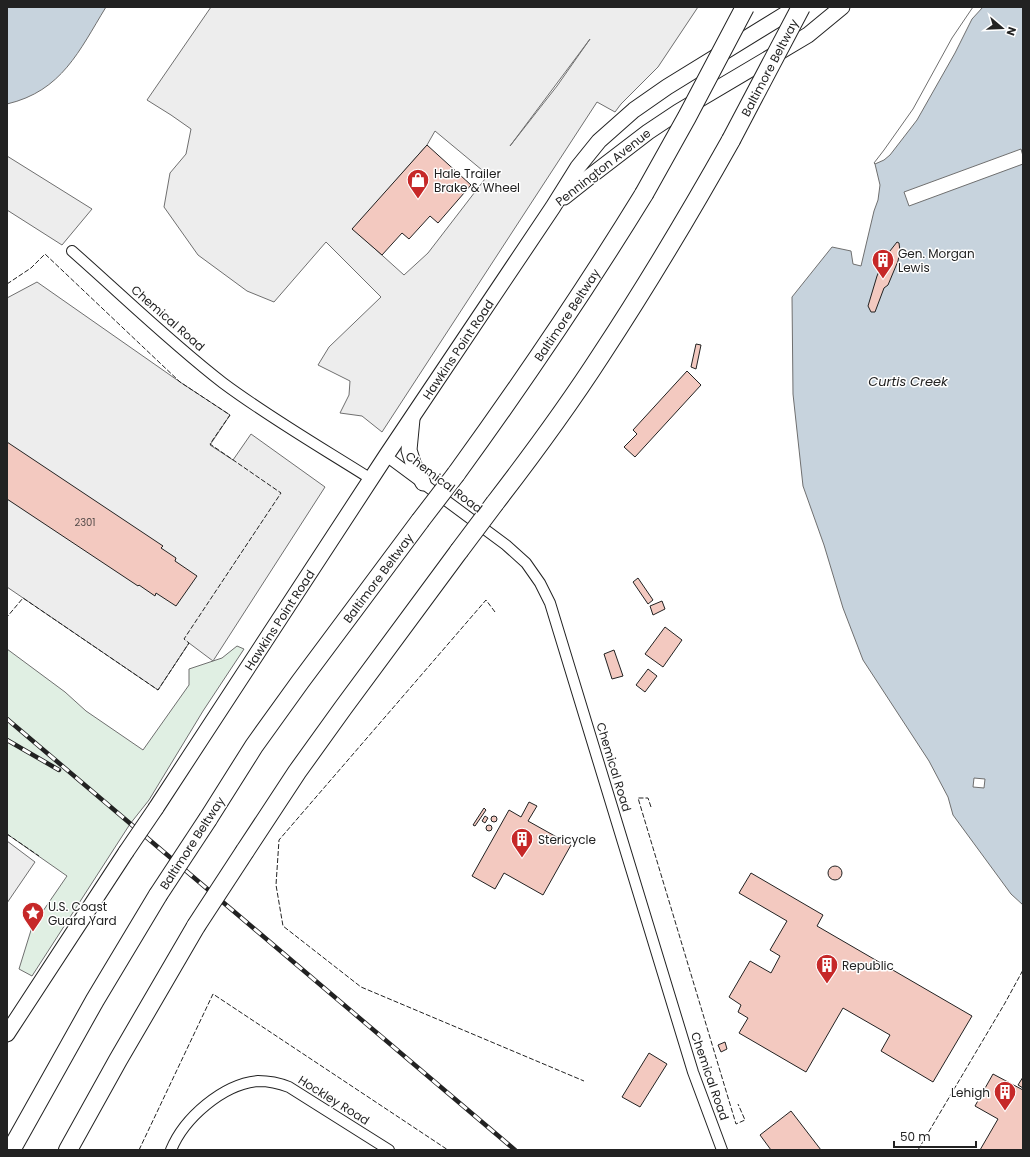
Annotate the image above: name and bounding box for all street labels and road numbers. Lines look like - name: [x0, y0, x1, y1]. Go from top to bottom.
- street label: Baltimore Beltway: [737, 16, 802, 119]
- street label: Pennington Avenue: [552, 124, 654, 210]
- street label: Baltimore Beltway: [530, 265, 604, 364]
- street label: Chemical Road: [128, 281, 208, 355]
- street label: Hawkins Point Road: [418, 296, 497, 402]
- street label: Chemical Road: [402, 447, 486, 517]
- street label: Baltimore Beltway: [339, 529, 417, 626]
- street label: Hawkins Point Road: [240, 566, 318, 673]
- street label: Chemical Road: [592, 720, 636, 814]
- street label: Baltimore Beltway: [156, 793, 229, 893]
- street label: Chemical Road: [687, 1030, 733, 1122]
- street label: Hockley Road: [295, 1071, 373, 1129]

